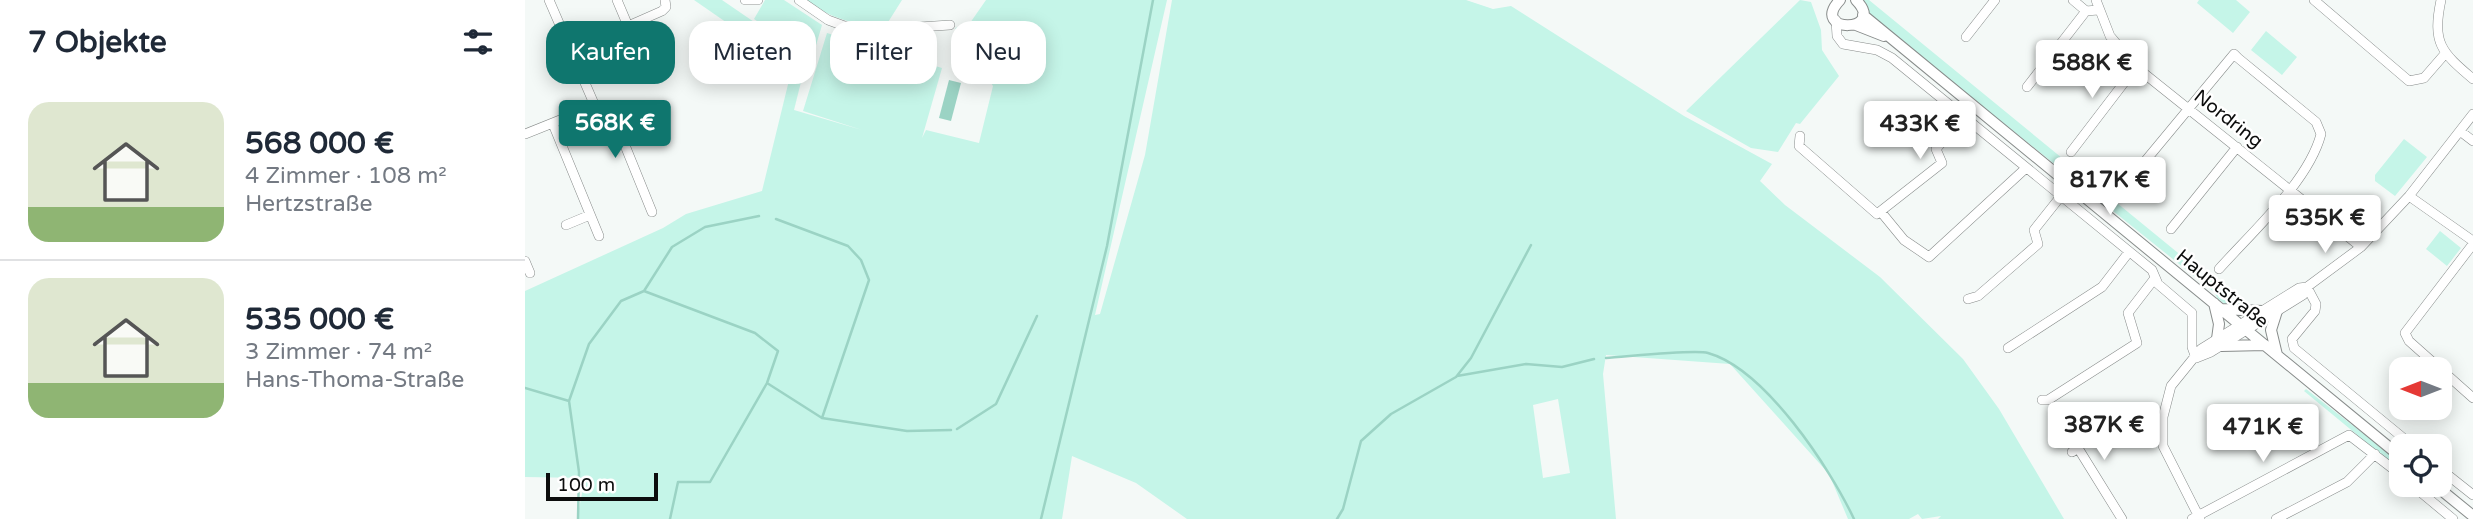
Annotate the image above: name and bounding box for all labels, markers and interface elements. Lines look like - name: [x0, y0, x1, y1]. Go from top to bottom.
- chip: Kaufen: [546, 21, 675, 84]
- chip: Mieten: [689, 21, 816, 84]
- chip: Filter: [830, 21, 937, 84]
- chip: Neu: [951, 21, 1046, 84]
- icon: filters: [459, 23, 497, 61]
- text: 7 Objekte: [28, 24, 167, 61]
- pin: 588K €: [2035, 41, 2149, 100]
- text: 588K €: [2052, 49, 2132, 77]
- street label: Nordring: [2190, 85, 2267, 152]
- pin: 568K €: [558, 100, 672, 160]
- pin: 433K €: [1863, 102, 1977, 161]
- text: 568K €: [575, 109, 655, 137]
- text: 433K €: [1880, 110, 1960, 138]
- text: 568 000 €: [245, 125, 394, 162]
- icon: home: [84, 130, 168, 214]
- pin: 817K €: [2053, 158, 2167, 217]
- text: 4 Zimmer · 108 m²: [245, 162, 447, 190]
- text: 817K €: [2070, 166, 2150, 194]
- text: Hertzstraße: [245, 190, 373, 218]
- pin: 535K €: [2268, 196, 2382, 255]
- text: 535K €: [2285, 204, 2365, 232]
- street label: Hauptstraße: [2172, 245, 2273, 333]
- text: 535 000 €: [245, 301, 394, 338]
- icon: home: [84, 306, 168, 390]
- text: 3 Zimmer · 74 m²: [245, 338, 432, 366]
- north arrow: [2389, 357, 2452, 420]
- map controls: [2389, 357, 2452, 497]
- text: Hans-Thoma-Straße: [245, 366, 464, 394]
- pin: 387K €: [2047, 402, 2161, 462]
- pin: 471K €: [2206, 405, 2320, 464]
- text: 387K €: [2064, 411, 2144, 439]
- text: 471K €: [2223, 413, 2303, 441]
- button: locate: [2389, 434, 2452, 497]
- scale bar: [546, 470, 658, 502]
- text: 100 m: [557, 474, 615, 496]

